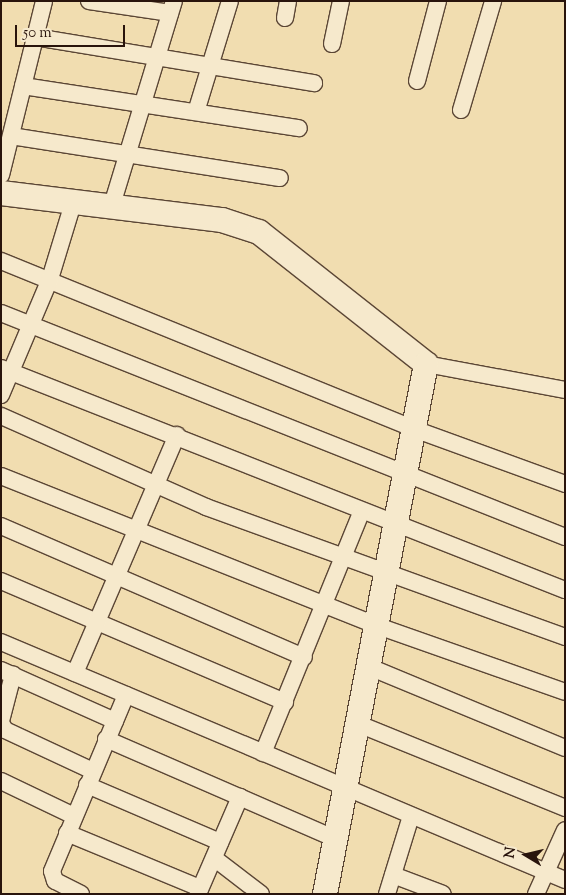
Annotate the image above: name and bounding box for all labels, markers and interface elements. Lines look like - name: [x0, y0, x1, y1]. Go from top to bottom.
- scale bar: [18, 15, 128, 47]
- text: 50 m: [23, 23, 52, 44]
- north arrow: [501, 830, 551, 880]
- text: N: [500, 846, 522, 860]

